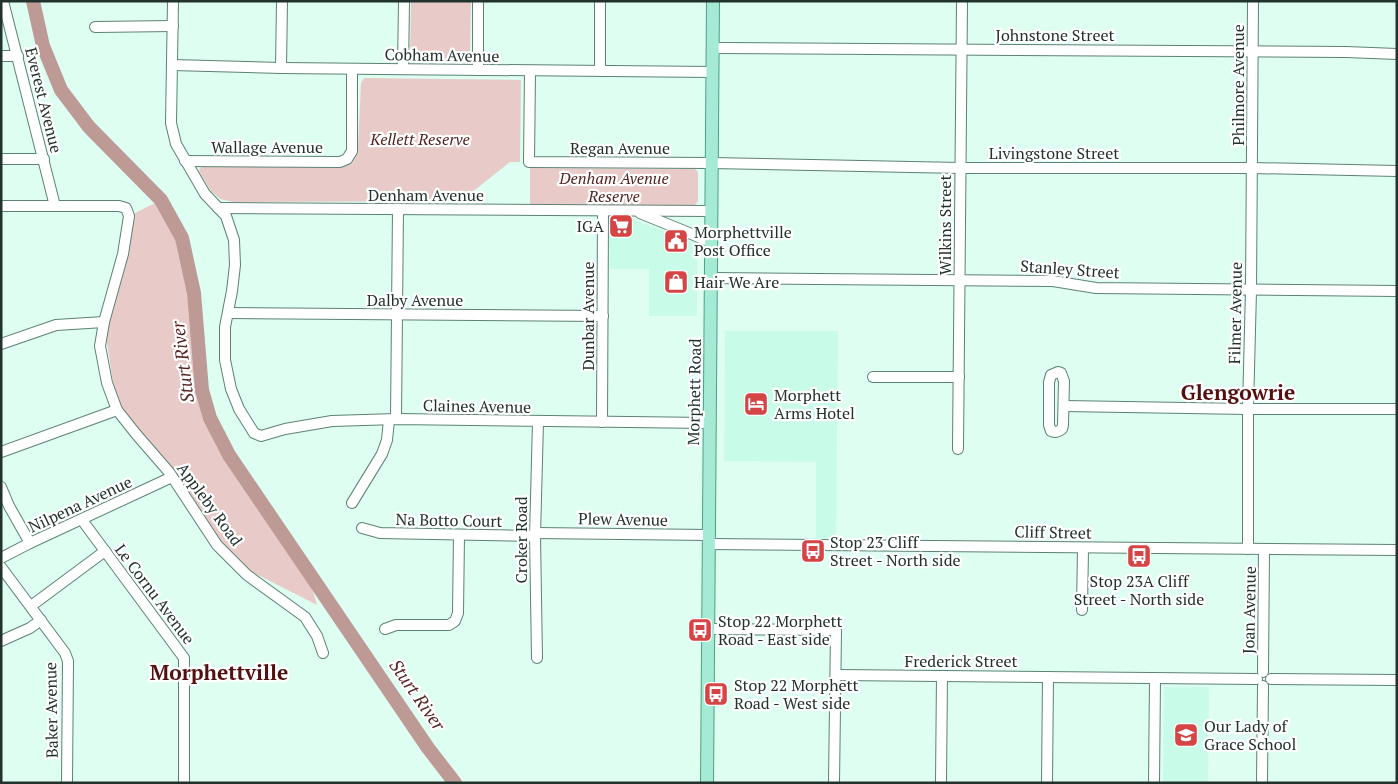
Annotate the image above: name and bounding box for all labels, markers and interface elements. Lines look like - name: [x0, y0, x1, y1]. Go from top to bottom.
- street label: Johnstone Street: [995, 24, 1115, 46]
- street label: Philmore Avenue: [1227, 24, 1249, 146]
- street label: Cobham Avenue: [384, 43, 500, 67]
- street label: Everest Avenue: [20, 45, 68, 155]
- park label: Kellett Reserve: [369, 128, 470, 150]
- street label: Wallage Avenue: [211, 136, 323, 158]
- street label: Regan Avenue: [570, 137, 670, 159]
- street label: Livingstone Street: [989, 142, 1119, 164]
- park label: Denham Avenue Reserve: [558, 167, 669, 207]
- street label: Wilkins Street: [934, 175, 956, 275]
- street label: Denham Avenue: [368, 184, 484, 206]
- supermarket icon: IGA: [608, 213, 634, 239]
- place label: IGA: [576, 215, 604, 237]
- place label: Morphettville Post Office: [694, 221, 792, 261]
- public building icon: Morphettville Post Office: [663, 228, 689, 254]
- street label: Stanley Street: [1020, 255, 1120, 283]
- street label: Dunbar Avenue: [577, 262, 599, 370]
- street label: Filmer Avenue: [1223, 262, 1247, 364]
- shop icon: Hair We Are: [663, 269, 689, 295]
- place label: Hair We Are: [694, 271, 779, 293]
- street label: Dalby Avenue: [367, 289, 463, 311]
- water label: Sturt River: [165, 319, 199, 404]
- street label: Morphett Road: [682, 338, 706, 446]
- district label: Glengowrie: [1181, 378, 1295, 406]
- place label: Morphett Arms Hotel: [774, 384, 855, 424]
- hotel icon: Morphett Arms Hotel: [743, 391, 769, 417]
- street label: Claines Avenue: [423, 394, 531, 418]
- street label: Appleby Road: [172, 458, 248, 550]
- street label: Nilpena Avenue: [25, 470, 135, 538]
- street label: Croker Road: [510, 496, 532, 584]
- street label: Plew Avenue: [578, 507, 668, 531]
- street label: Na Botto Court: [395, 508, 503, 532]
- street label: Cliff Street: [1014, 520, 1092, 544]
- place label: Stop 23 Cliff Street - North side: [830, 531, 961, 571]
- bus stop icon: Stop 23 Cliff Street - North side: [800, 538, 826, 564]
- street label: Le Cornu Avenue: [110, 539, 200, 649]
- bus stop icon: Stop 23A Cliff Street - North side: [1126, 543, 1152, 569]
- street label: Joan Avenue: [1237, 566, 1261, 654]
- place label: Stop 23A Cliff Street - North side: [1074, 570, 1204, 610]
- place label: Stop 22 Morphett Road - East side: [718, 610, 843, 650]
- bus stop icon: Stop 22 Morphett Road - East side: [687, 617, 713, 643]
- street label: Frederick Street: [904, 650, 1018, 672]
- water label: Sturt River: [385, 654, 452, 736]
- district label: Morphettville: [150, 658, 288, 686]
- street label: Baker Avenue: [39, 662, 63, 758]
- place label: Stop 22 Morphett Road - West side: [734, 674, 859, 714]
- bus stop icon: Stop 22 Morphett Road - West side: [703, 681, 729, 707]
- place label: Our Lady of Grace School: [1204, 715, 1296, 755]
- school or university icon: Our Lady of Grace School: [1173, 722, 1199, 748]

